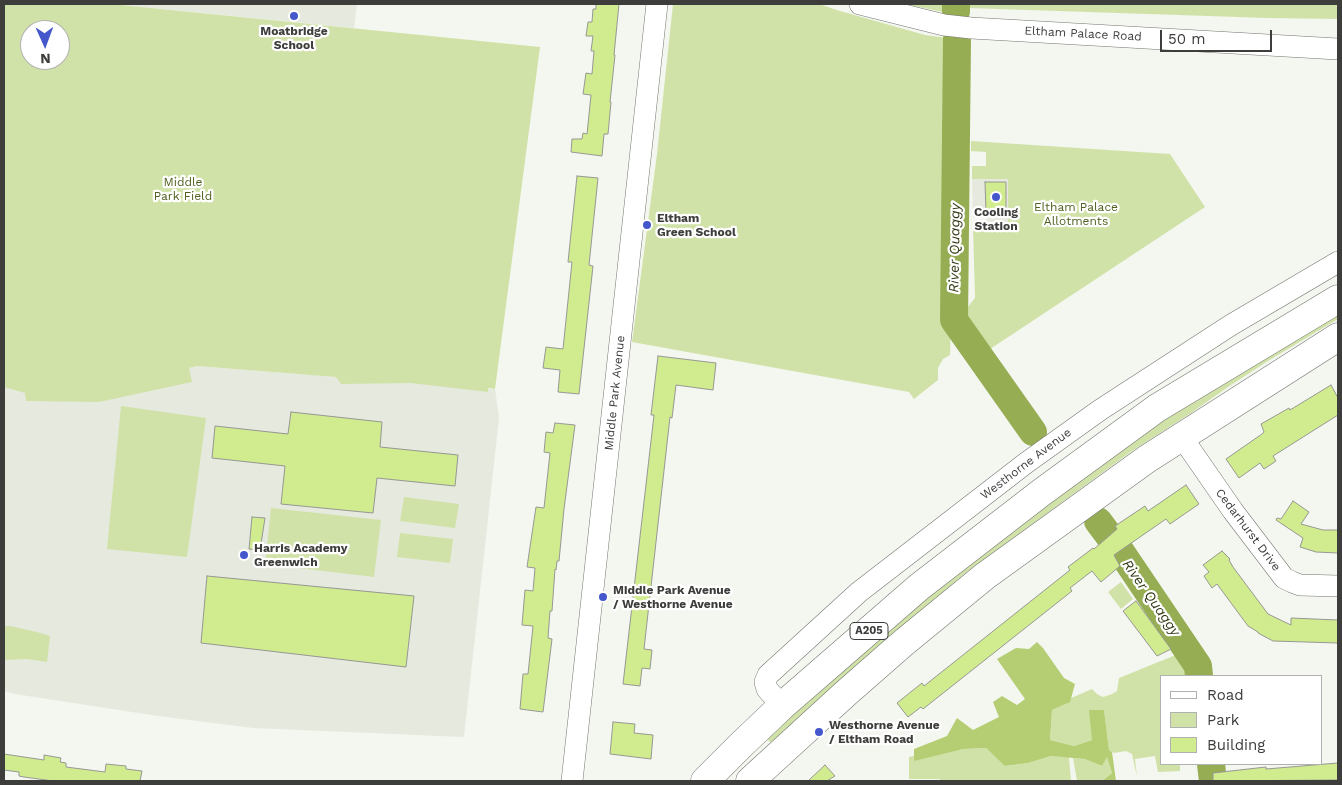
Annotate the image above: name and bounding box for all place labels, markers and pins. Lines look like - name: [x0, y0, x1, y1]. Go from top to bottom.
- marker: Moatbridge School: [288, 10, 300, 22]
- place label: Moatbridge School: [260, 24, 328, 52]
- marker: Cooling Station: [990, 191, 1002, 203]
- place label: Cooling Station: [974, 205, 1018, 233]
- place label: Eltham Green School: [657, 211, 736, 239]
- marker: Eltham Green School: [641, 219, 653, 231]
- place label: Harris Academy Greenwich: [254, 541, 347, 569]
- marker: Harris Academy Greenwich: [238, 549, 250, 561]
- place label: Middle Park Avenue / Westhorne Avenue: [613, 583, 733, 611]
- marker: Middle Park Avenue / Westhorne Avenue: [597, 591, 609, 603]
- place label: Westhorne Avenue / Eltham Road: [829, 718, 940, 746]
- marker: Westhorne Avenue / Eltham Road: [813, 726, 825, 738]

